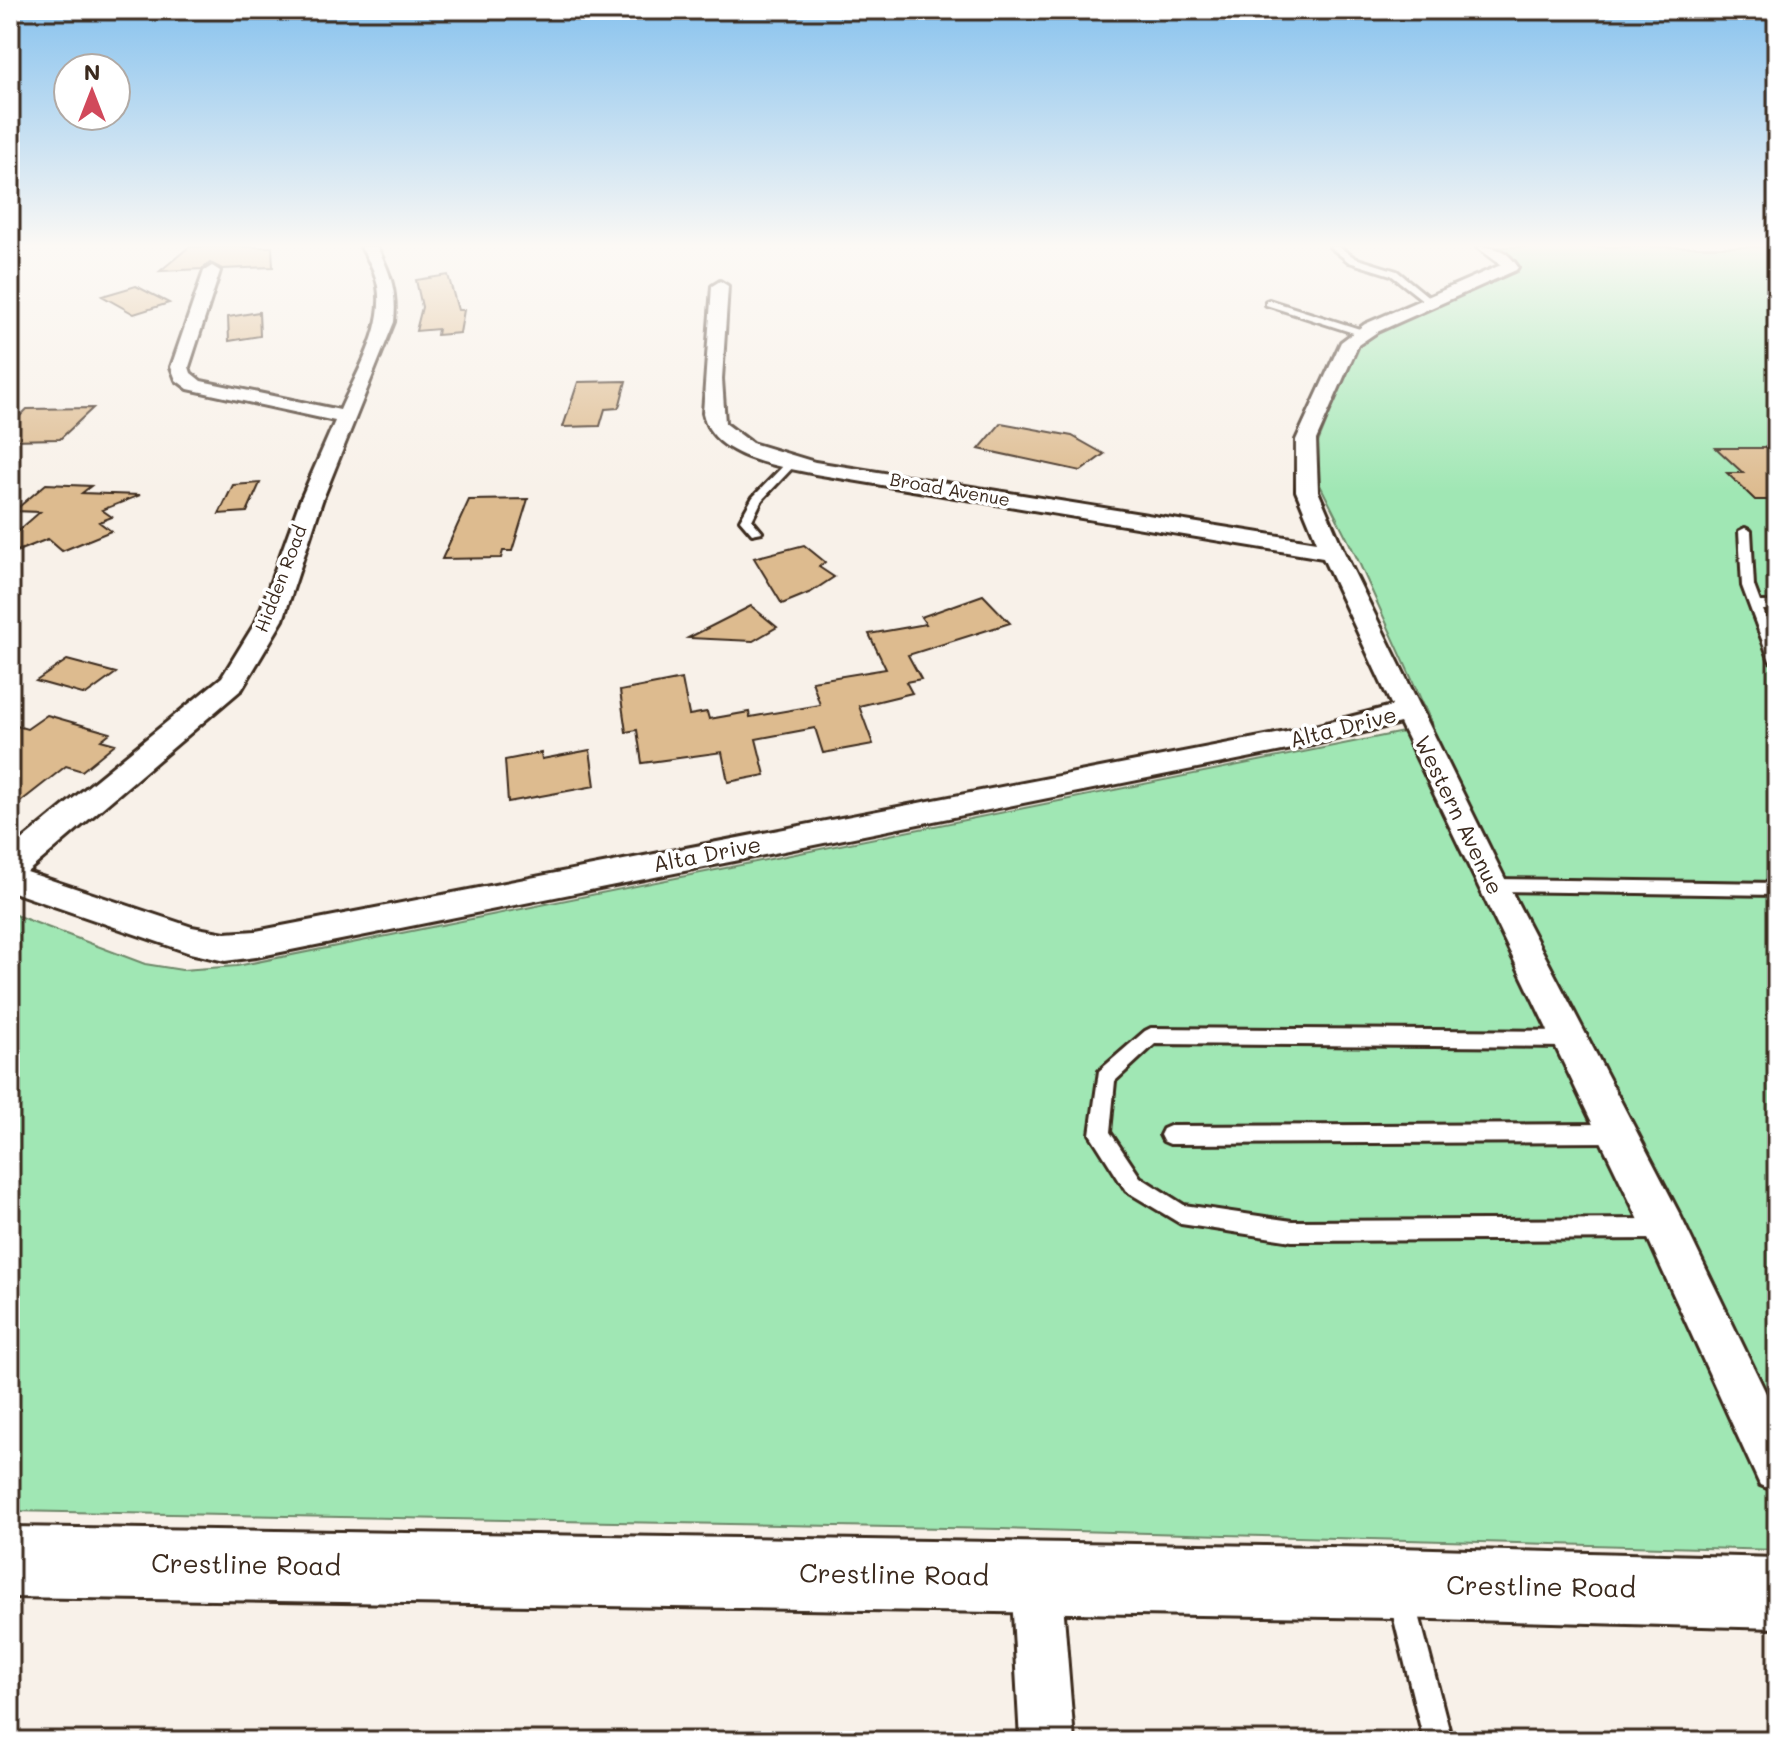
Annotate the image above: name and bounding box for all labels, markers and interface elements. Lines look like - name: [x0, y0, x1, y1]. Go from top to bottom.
- north arrow: [52, 52, 132, 132]
- text: N: [84, 57, 100, 86]
- street label: Broad Avenue: [888, 467, 1012, 511]
- street label: Hidden Road: [249, 522, 311, 636]
- street label: Alta Drive: [1286, 699, 1399, 754]
- street label: Western Avenue: [1408, 731, 1510, 899]
- street label: Alta Drive: [650, 829, 763, 878]
- street label: Crestline Road: [151, 1545, 341, 1583]
- street label: Crestline Road: [799, 1555, 989, 1593]
- street label: Crestline Road: [1446, 1567, 1636, 1605]

